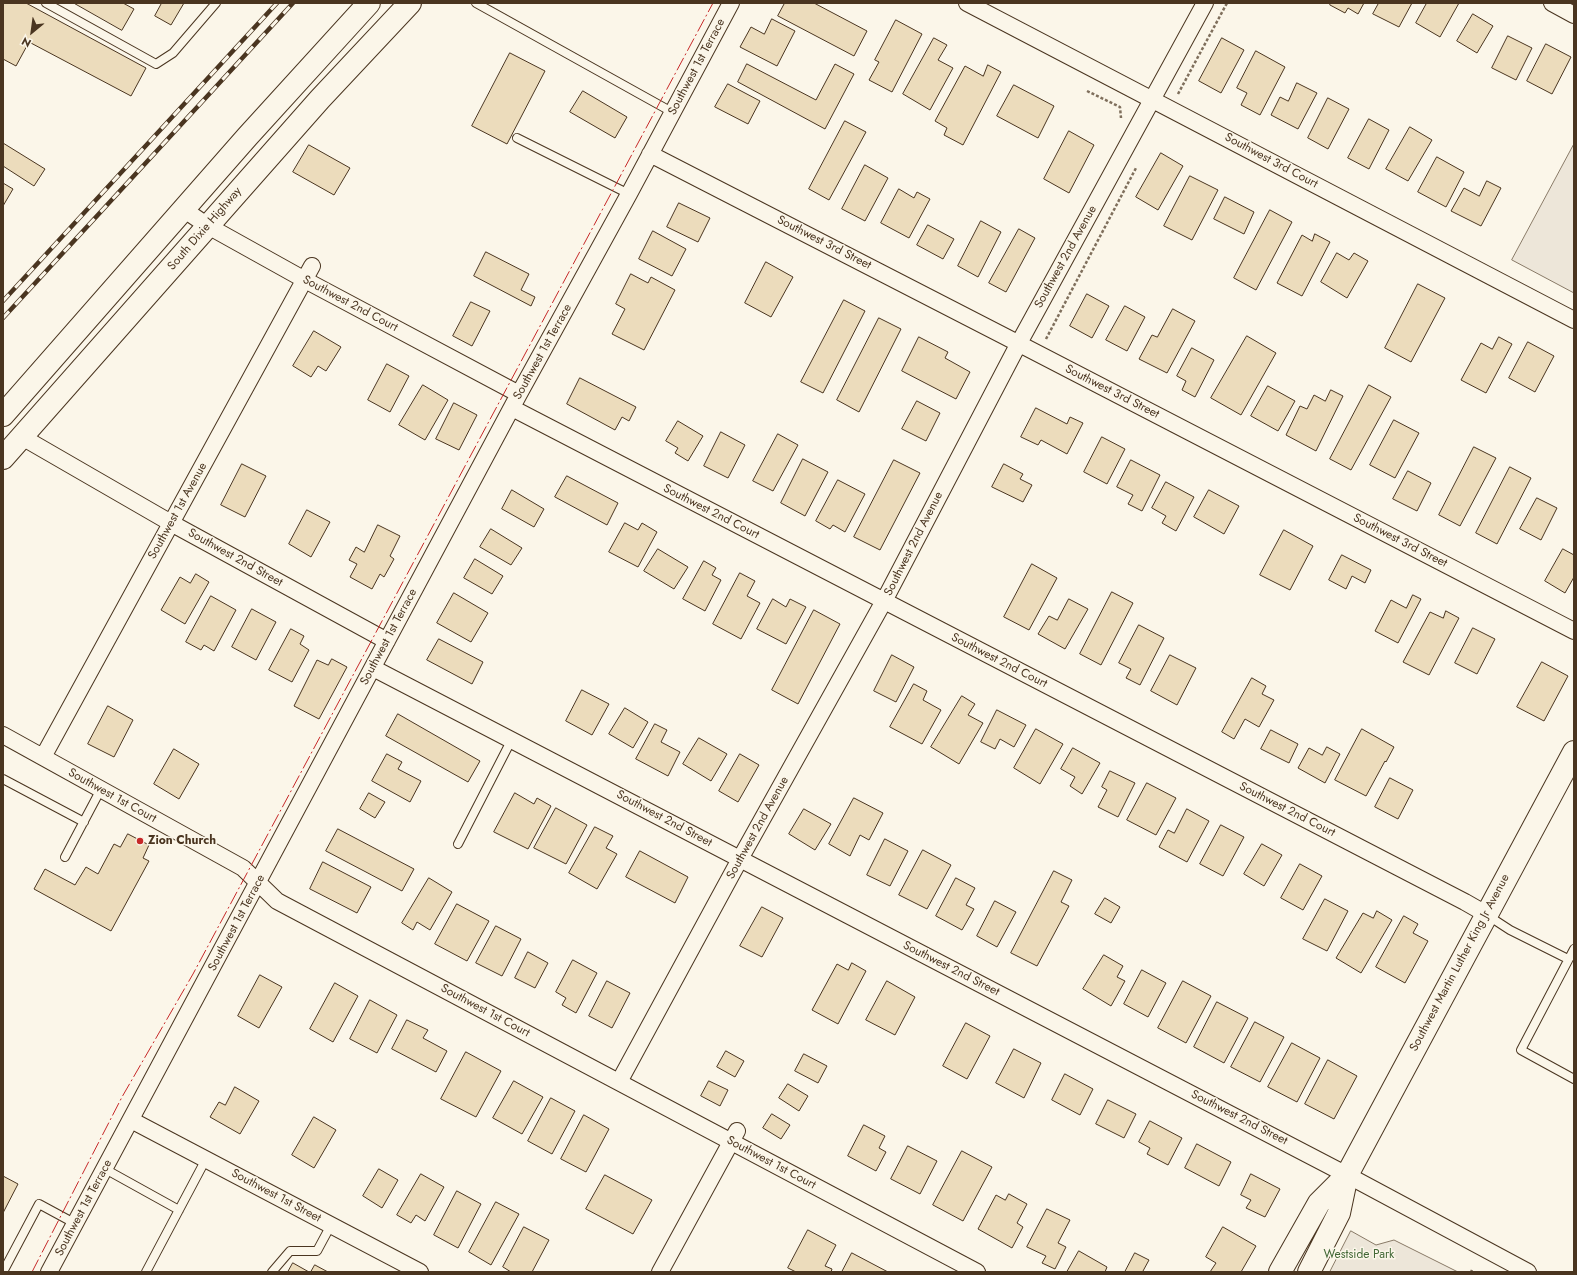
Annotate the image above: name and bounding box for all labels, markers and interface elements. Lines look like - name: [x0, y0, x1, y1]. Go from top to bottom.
- north arrow: [12, 12, 52, 52]
- street label: Southwest 1st Terrace: [665, 16, 729, 118]
- text: N: [18, 33, 34, 52]
- street label: Southwest 3rd Court: [1222, 130, 1320, 192]
- street label: South Dixie Highway: [165, 185, 245, 273]
- street label: Southwest 2nd Avenue: [1032, 203, 1100, 311]
- street label: Southwest 3rd Street: [775, 213, 873, 273]
- street label: Southwest 2nd Court: [300, 273, 400, 335]
- street label: Southwest 1st Terrace: [511, 302, 575, 402]
- street label: Southwest 3rd Street: [1063, 362, 1161, 422]
- street label: Southwest 1st Avenue: [145, 460, 211, 562]
- street label: Southwest 2nd Court: [661, 482, 761, 542]
- street label: Southwest 2nd Avenue: [881, 490, 947, 598]
- street label: Southwest 3rd Street: [1351, 511, 1449, 571]
- street label: Southwest 2nd Street: [185, 526, 285, 590]
- street label: Southwest 1st Terrace: [357, 586, 421, 688]
- street label: Southwest 2nd Court: [949, 631, 1049, 691]
- street label: Southwest 1st Court: [65, 766, 159, 826]
- street label: Southwest 2nd Avenue: [724, 774, 792, 882]
- street label: Southwest 2nd Court: [1237, 780, 1337, 840]
- street label: Southwest 2nd Street: [614, 788, 714, 850]
- place label: Zion Church: [148, 834, 216, 848]
- marker: Zion Church: [135, 836, 145, 846]
- street label: Southwest 1st Terrace: [205, 872, 269, 974]
- street label: Southwest Martin Luther King Jr Avenue: [1407, 872, 1513, 1054]
- street label: Southwest 2nd Street: [900, 938, 1002, 1000]
- street label: Southwest 1st Court: [438, 981, 532, 1041]
- street label: Southwest 2nd Street: [1188, 1087, 1290, 1149]
- street label: Southwest 1st Court: [724, 1133, 818, 1193]
- street label: Southwest 1st Terrace: [52, 1157, 116, 1259]
- street label: Southwest 1st Street: [229, 1166, 323, 1226]
- park label: Westside Park: [1324, 1248, 1394, 1262]

